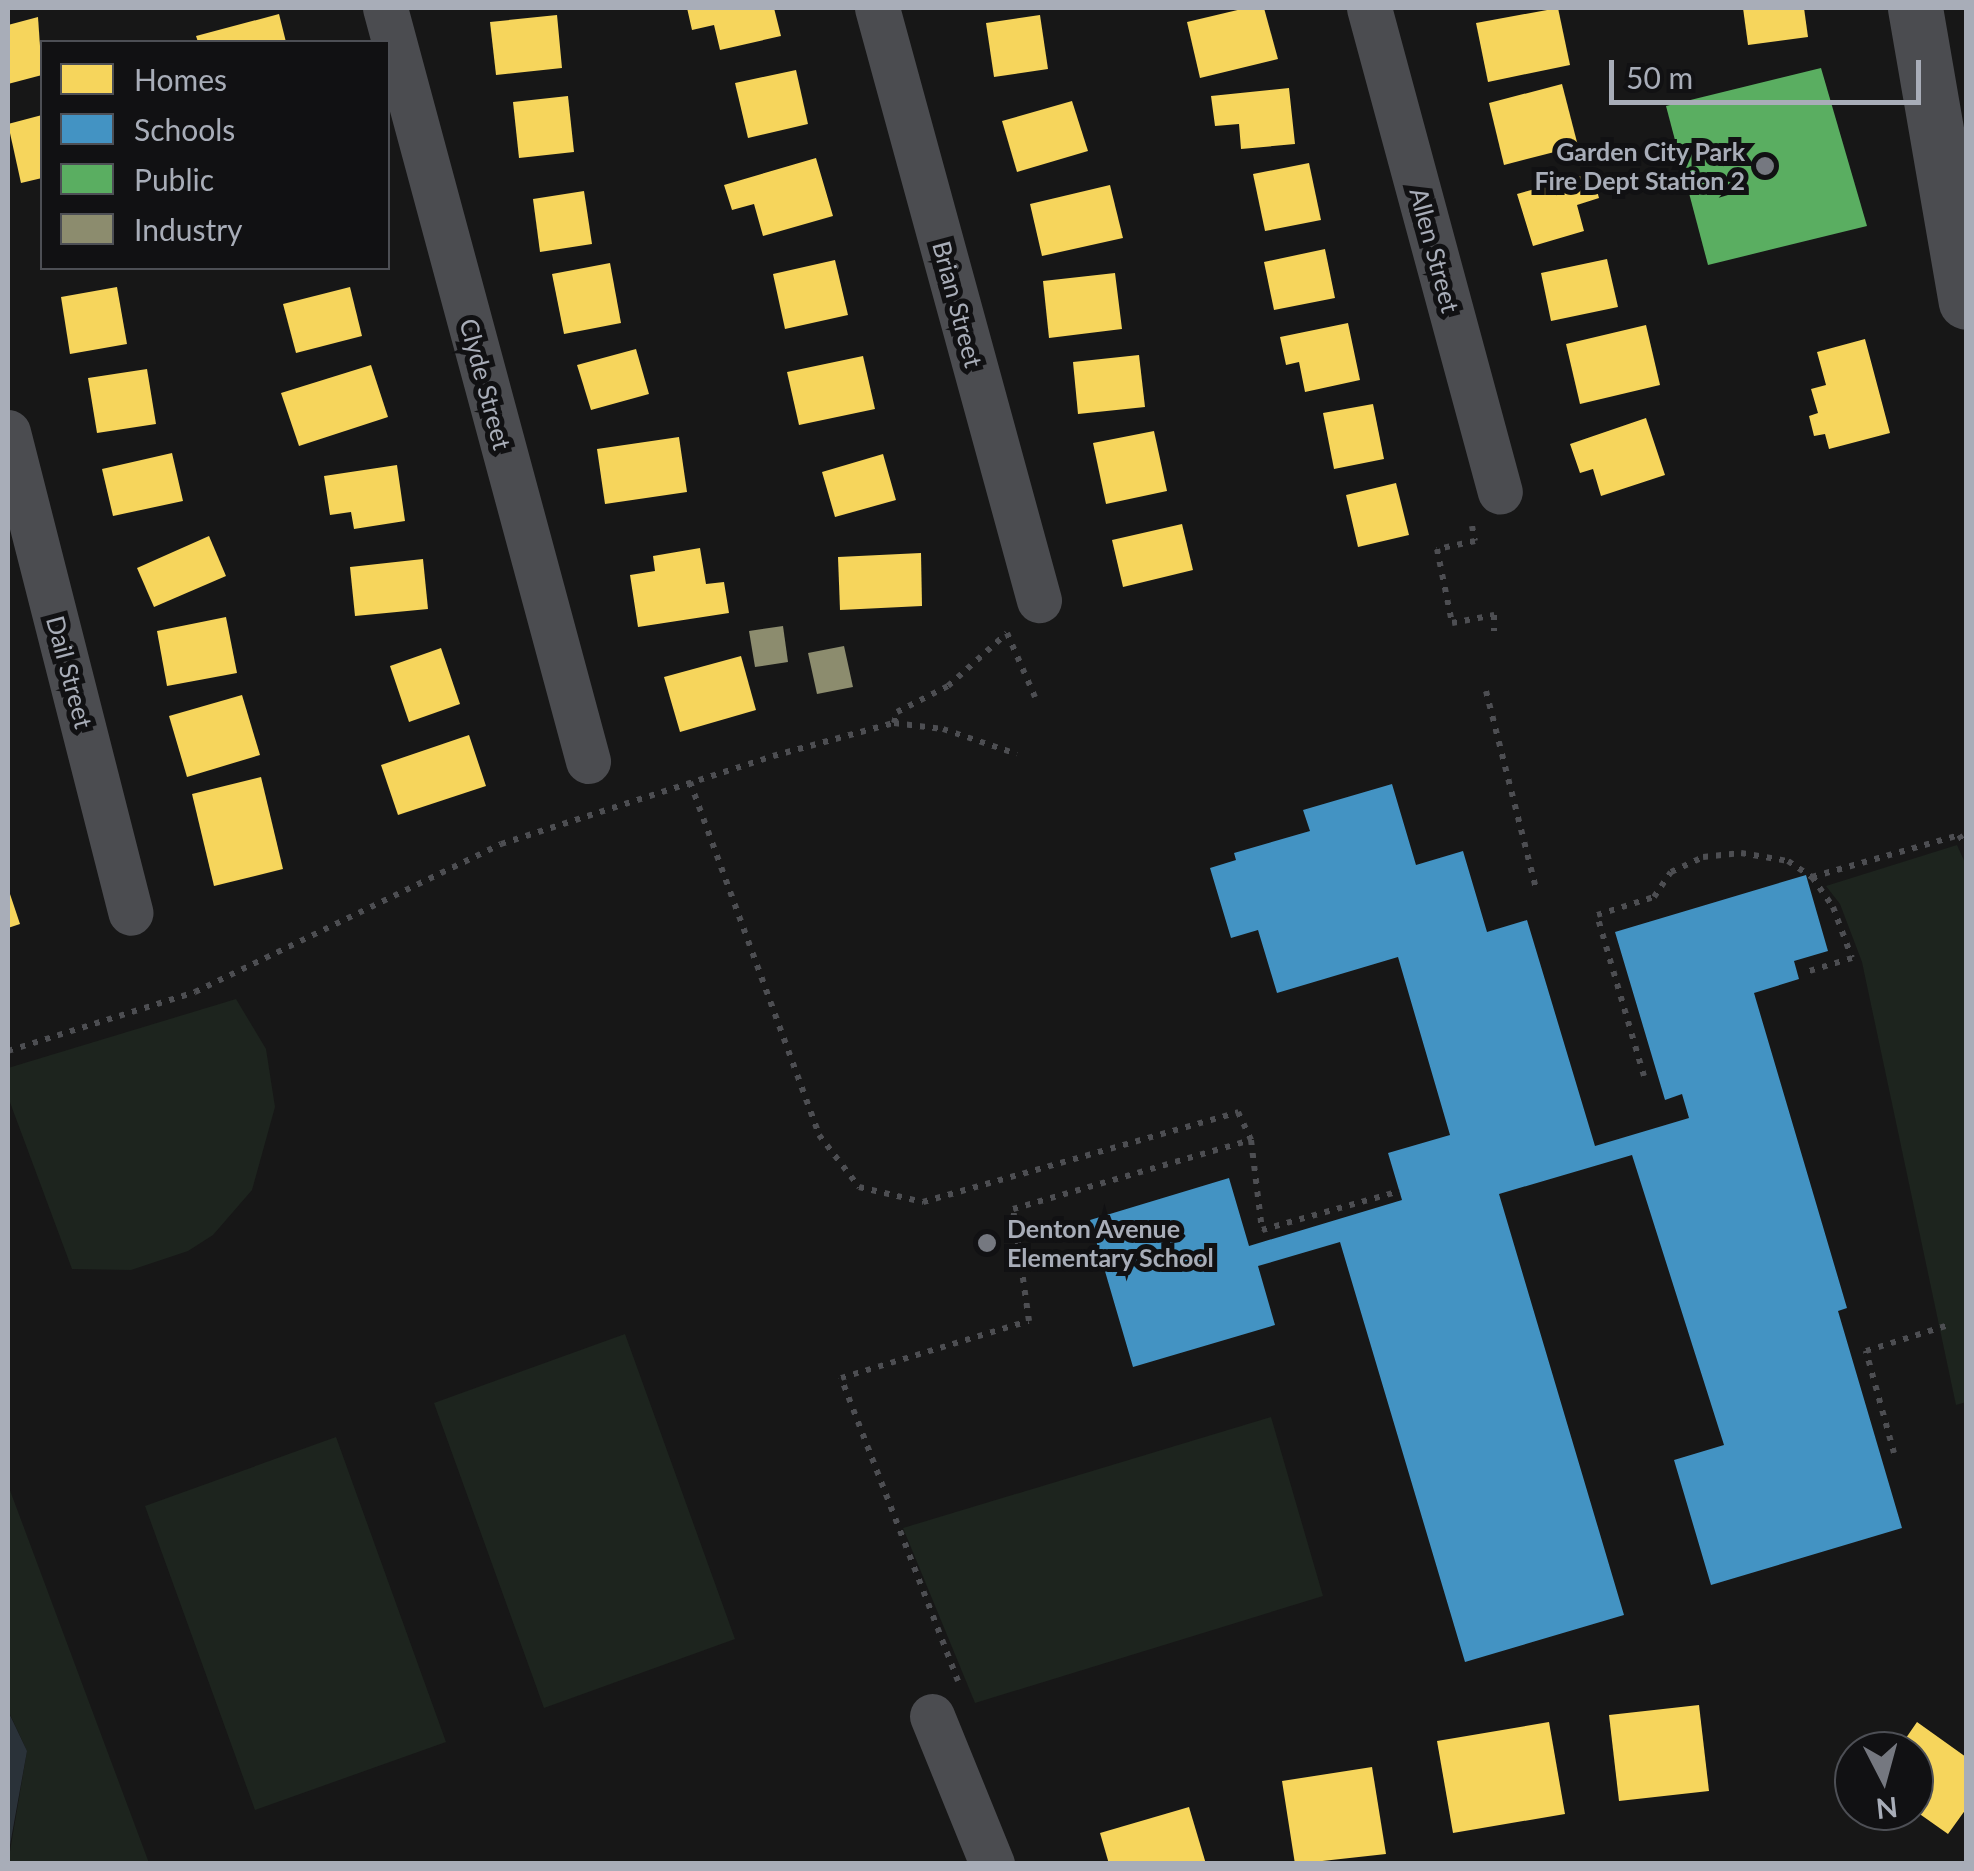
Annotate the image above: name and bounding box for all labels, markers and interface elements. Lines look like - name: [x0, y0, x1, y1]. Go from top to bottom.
- legend: [40, 40, 390, 270]
- scale bar: [1614, 40, 1926, 102]
- text: 50 m: [1626, 59, 1693, 95]
- text: Homes: [134, 61, 227, 97]
- text: Schools: [134, 111, 235, 147]
- place label: Garden City Park Fire Dept Station 2: [1534, 137, 1745, 196]
- marker: Garden City Park Fire Dept Station 2: [1754, 155, 1776, 177]
- text: Public: [134, 161, 214, 197]
- street label: Allen Street: [1404, 184, 1466, 316]
- text: Industry: [134, 211, 243, 247]
- street label: Brian Street: [927, 238, 989, 370]
- street label: Clyde Street: [454, 315, 518, 453]
- street label: Dail Street: [41, 612, 99, 732]
- place label: Denton Avenue Elementary School: [1007, 1214, 1214, 1273]
- marker: Denton Avenue Elementary School: [976, 1232, 998, 1254]
- north arrow: [1834, 1731, 1934, 1831]
- text: N: [1874, 1791, 1899, 1827]

